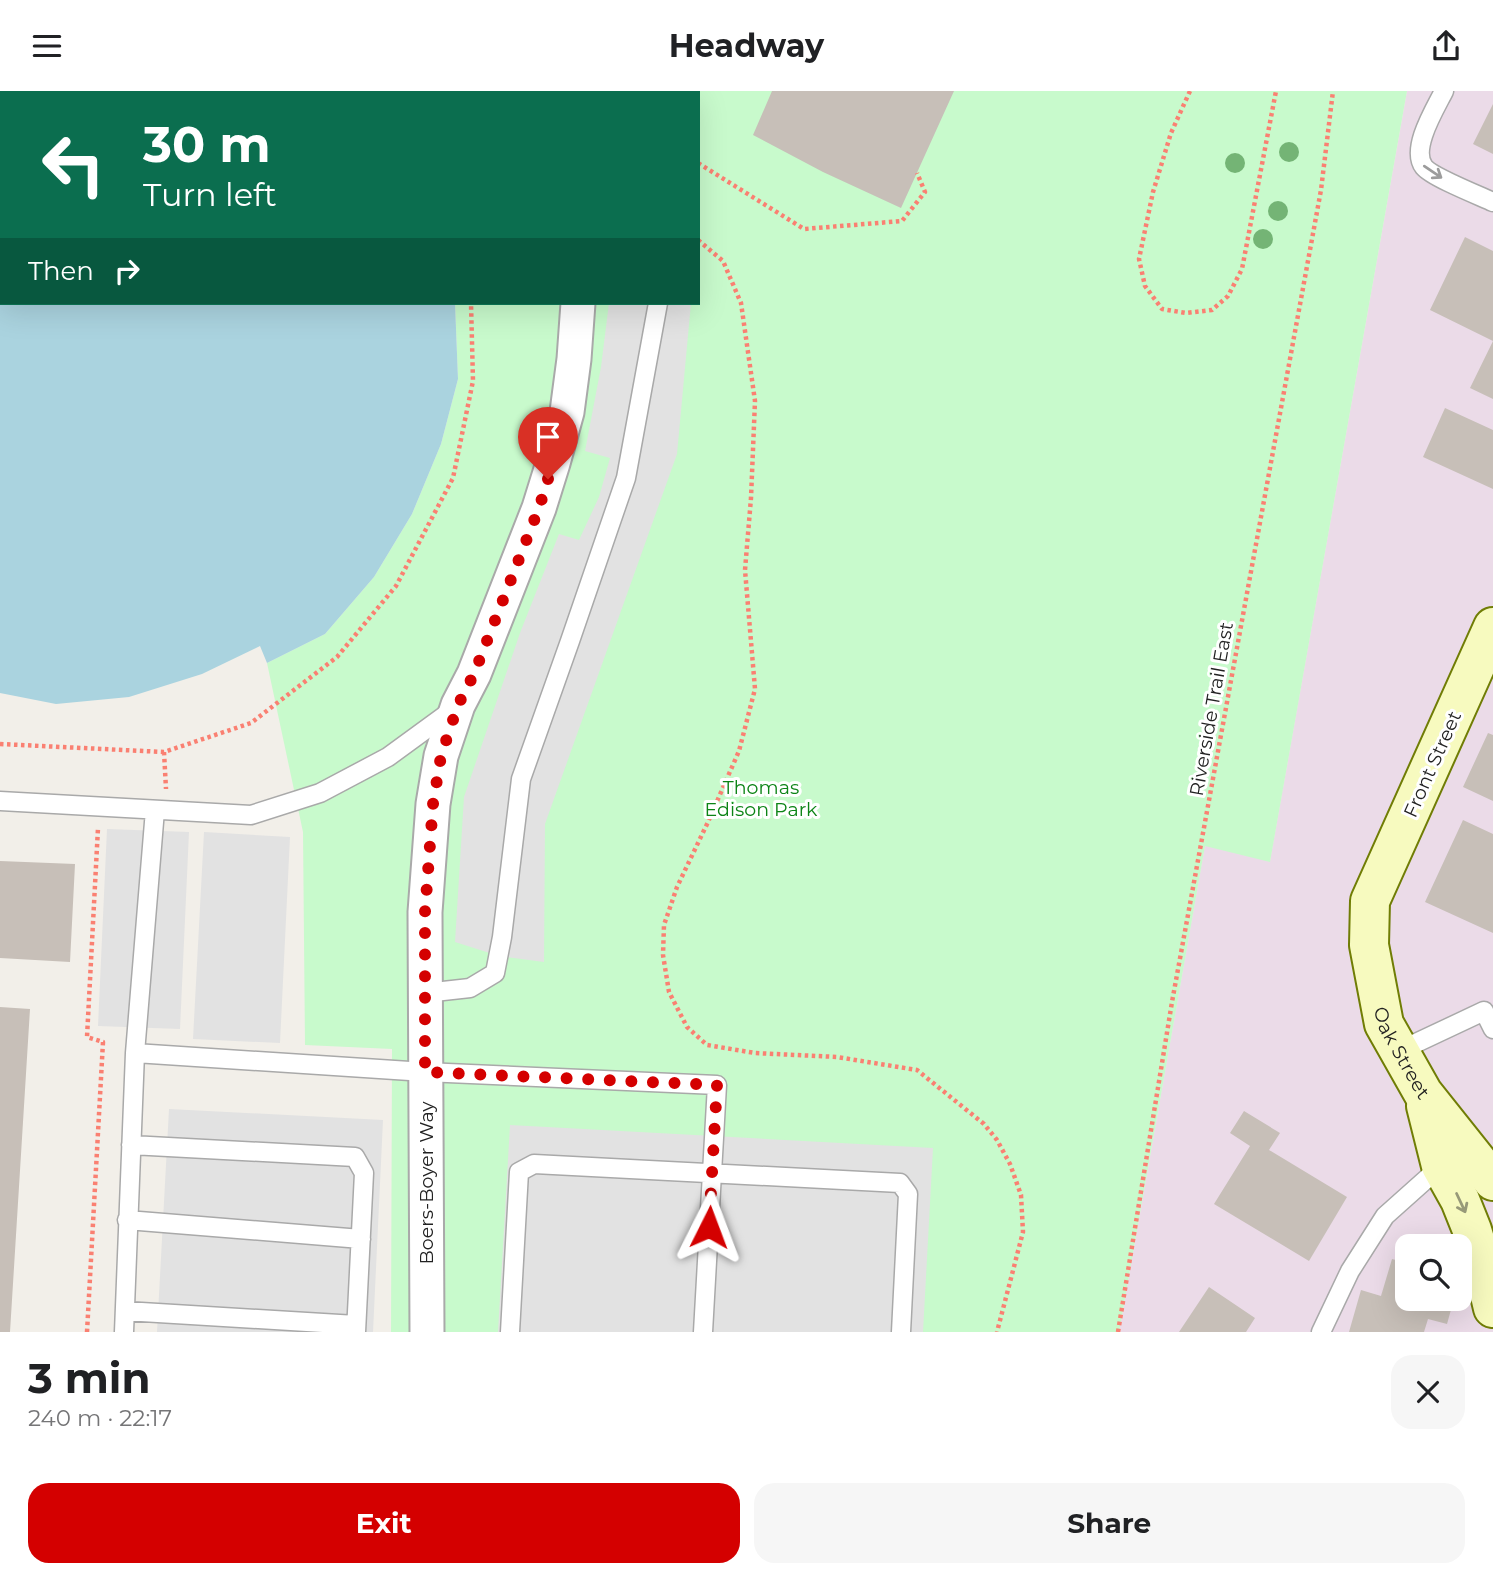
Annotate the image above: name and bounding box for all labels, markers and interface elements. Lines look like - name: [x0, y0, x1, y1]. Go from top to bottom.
- text: Headway: [669, 26, 824, 65]
- icon: menu: [28, 27, 66, 65]
- icon: share: [1427, 27, 1465, 65]
- text: 30 m: [143, 115, 271, 174]
- icon: left: [28, 119, 119, 210]
- one-way arrow: [1423, 165, 1443, 180]
- text: Turn left: [143, 175, 277, 214]
- icon: right: [108, 252, 146, 290]
- text: Then: [28, 255, 94, 287]
- pin: [518, 407, 578, 479]
- icon: arrive: [529, 418, 567, 456]
- street label: Riverside Trail East: [1185, 620, 1238, 798]
- street label: Front Street: [1399, 707, 1466, 821]
- park label: Thomas Edison Park: [705, 776, 818, 821]
- street label: Oak Street: [1369, 1005, 1435, 1104]
- street label: Boers-Boyer Way: [415, 1101, 438, 1265]
- position arrow: [672, 1190, 746, 1264]
- one-way arrow: [1455, 1192, 1468, 1213]
- map controls: [1395, 1234, 1472, 1311]
- button: search: [1395, 1234, 1472, 1311]
- text: 3 min: [28, 1352, 150, 1404]
- button: close: [1391, 1355, 1465, 1429]
- text: 240 m · 22:17: [28, 1404, 172, 1432]
- button: Exit: [28, 1483, 740, 1563]
- button: Share: [754, 1483, 1465, 1563]

